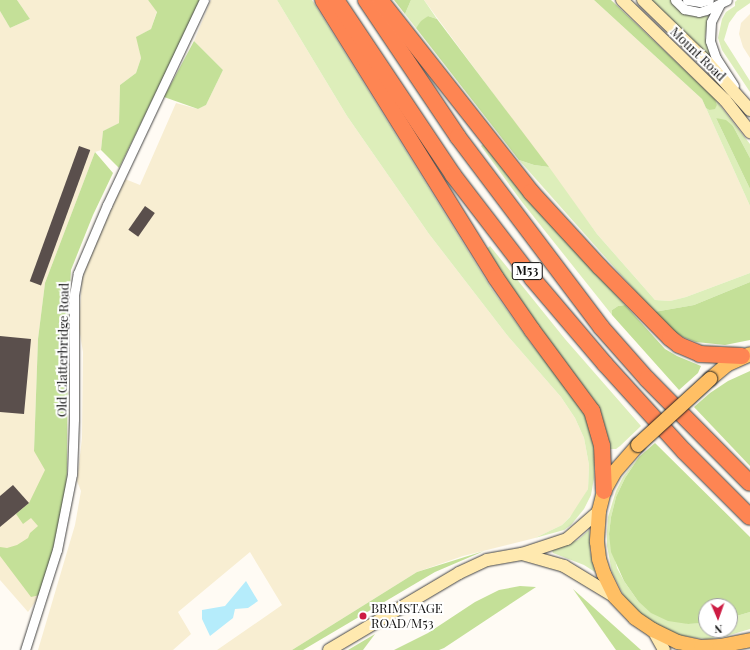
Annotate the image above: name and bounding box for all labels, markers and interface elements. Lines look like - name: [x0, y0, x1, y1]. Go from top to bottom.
- street label: Mount Road: [667, 24, 729, 84]
- road number: M53: [511, 261, 543, 281]
- street label: Old Clatterbridge Road: [54, 283, 72, 417]
- north arrow: [698, 598, 738, 638]
- place label: BRIMSTAGE ROAD/M53: [371, 601, 443, 632]
- marker: BRIMSTAGE ROAD/M53: [358, 611, 368, 621]
- text: N: [714, 622, 723, 637]

